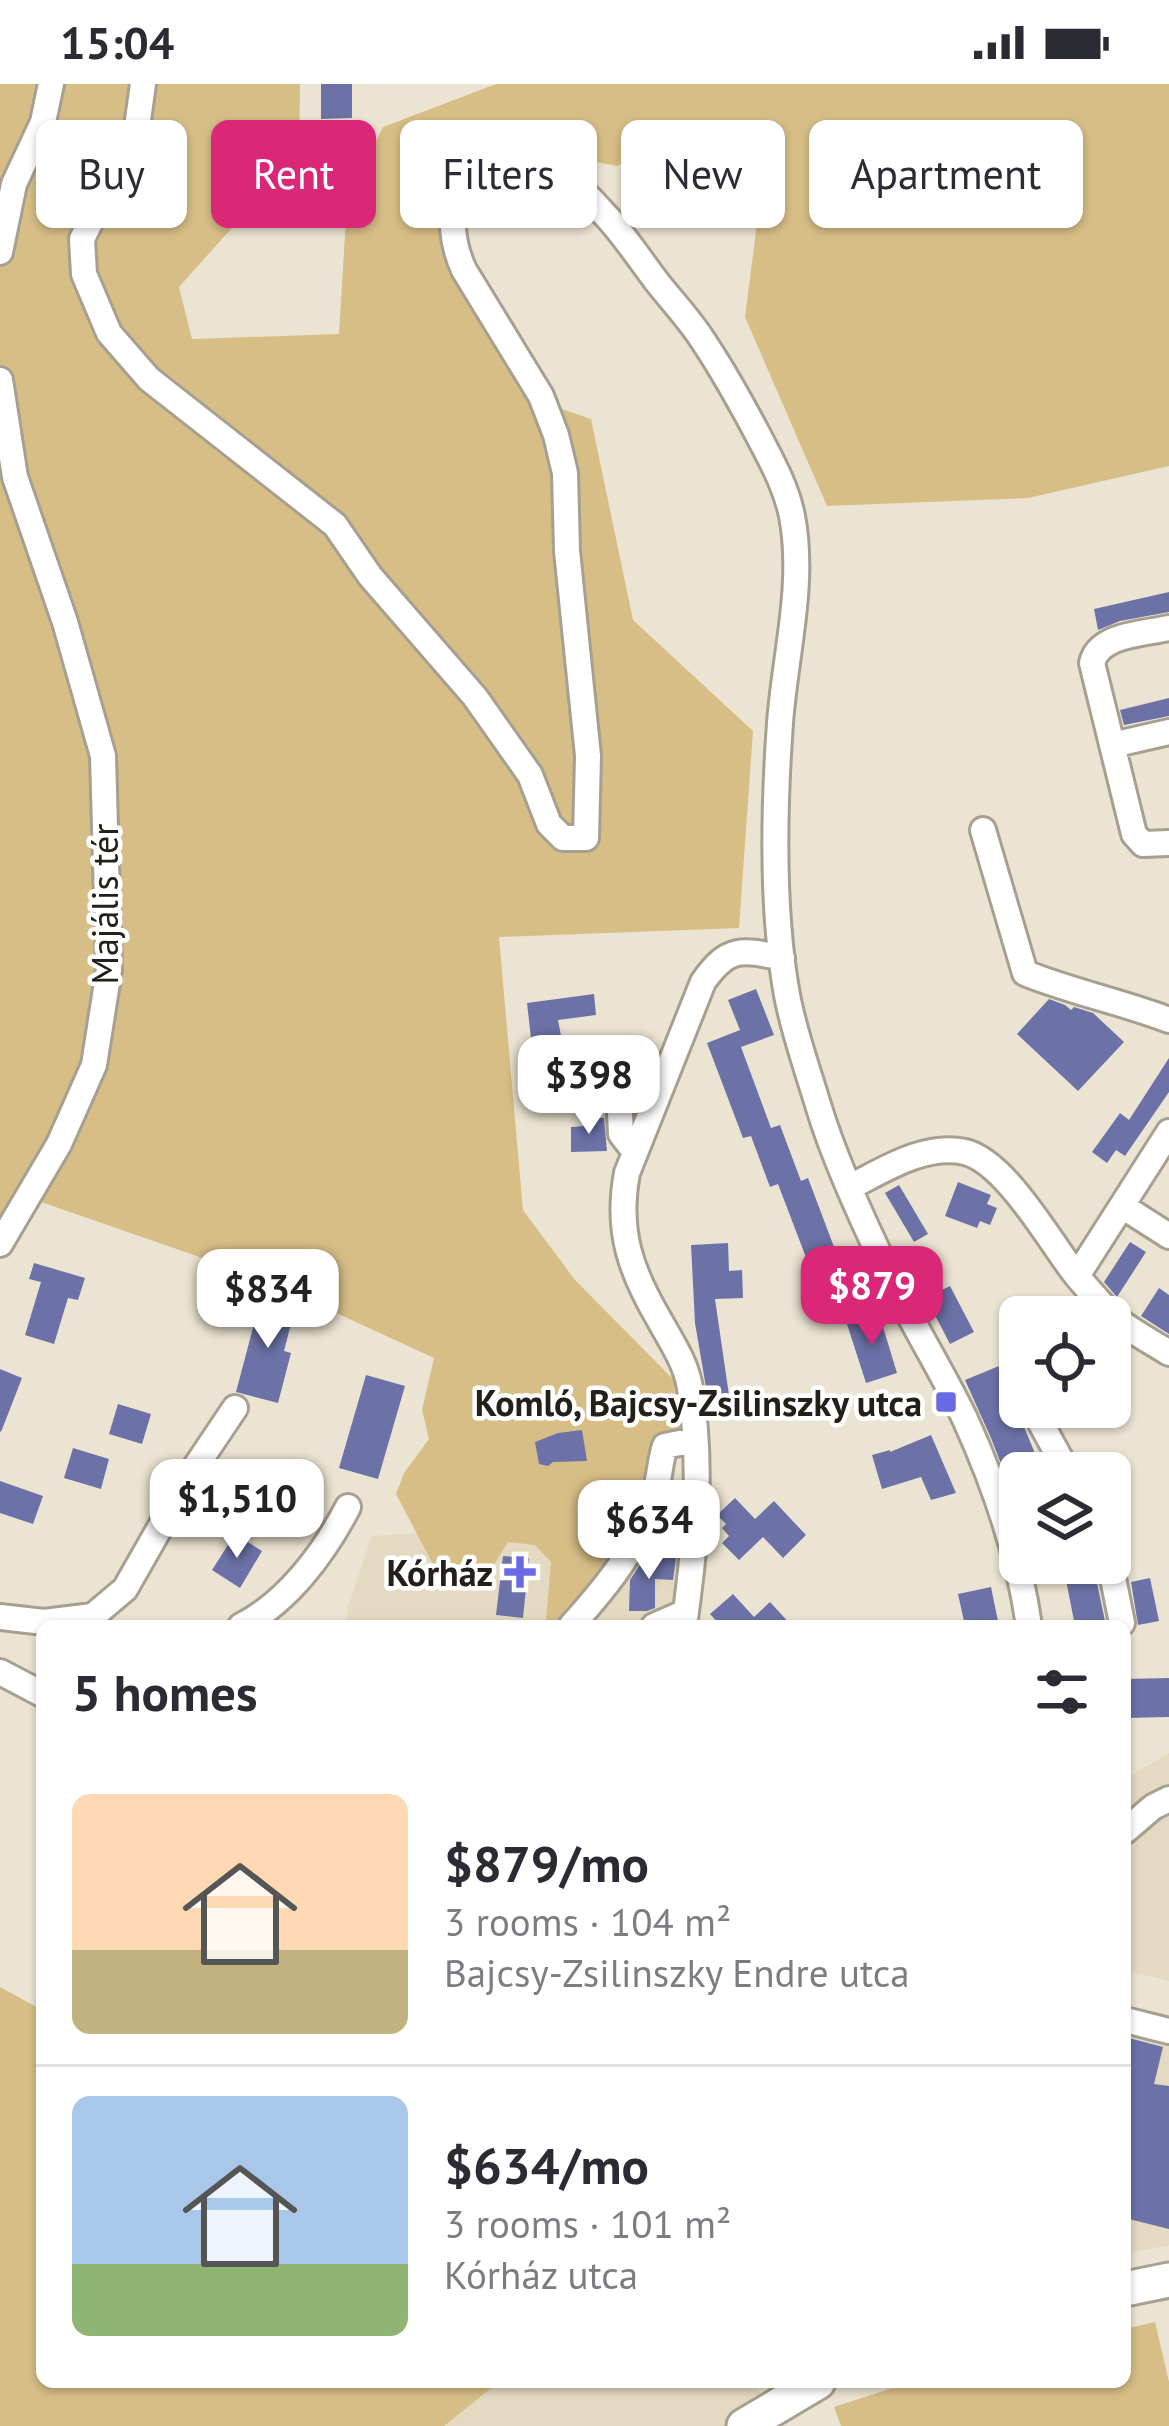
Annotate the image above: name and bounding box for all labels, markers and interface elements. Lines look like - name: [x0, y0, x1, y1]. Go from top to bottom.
- text: 15:04: [60, 13, 174, 71]
- chip: Buy: [36, 120, 187, 228]
- chip: Rent: [211, 120, 376, 228]
- chip: Filters: [400, 120, 597, 228]
- chip: New: [621, 120, 785, 228]
- chip: Apartment: [809, 120, 1083, 228]
- street label: Majális tér: [81, 823, 128, 985]
- pin: $398: [518, 1035, 660, 1137]
- text: $398: [545, 1048, 633, 1099]
- pin: $879: [801, 1246, 943, 1348]
- pin: $834: [197, 1249, 339, 1351]
- text: $879: [828, 1259, 916, 1310]
- text: $834: [224, 1262, 312, 1313]
- map controls: [999, 1296, 1131, 1584]
- button: locate: [999, 1296, 1131, 1428]
- place label: Komló, Bajcsy-Zsilinszky utca: [475, 1379, 922, 1426]
- marker: Komló, Bajcsy-Zsilinszky utca: [933, 1389, 959, 1415]
- button: layers: [999, 1452, 1131, 1584]
- pin: $1,510: [139, 1459, 335, 1561]
- text: $1,510: [177, 1472, 297, 1523]
- pin: $634: [578, 1480, 720, 1582]
- text: $634: [605, 1493, 693, 1544]
- place label: Kórház: [386, 1549, 493, 1596]
- marker: Kórház: [504, 1556, 536, 1588]
- text: 5 homes: [72, 1659, 258, 1725]
- icon: filters: [1029, 1659, 1095, 1725]
- text: $879/mo: [444, 1830, 649, 1896]
- icon: home: [168, 1842, 312, 1986]
- text: 3 rooms · 104 m²: [444, 1896, 731, 1947]
- text: Bajcsy-Zsilinszky Endre utca: [444, 1947, 910, 1998]
- text: $634/mo: [444, 2132, 649, 2198]
- icon: home: [168, 2144, 312, 2288]
- text: 3 rooms · 101 m²: [444, 2198, 731, 2249]
- text: Kórház utca: [444, 2249, 638, 2300]

